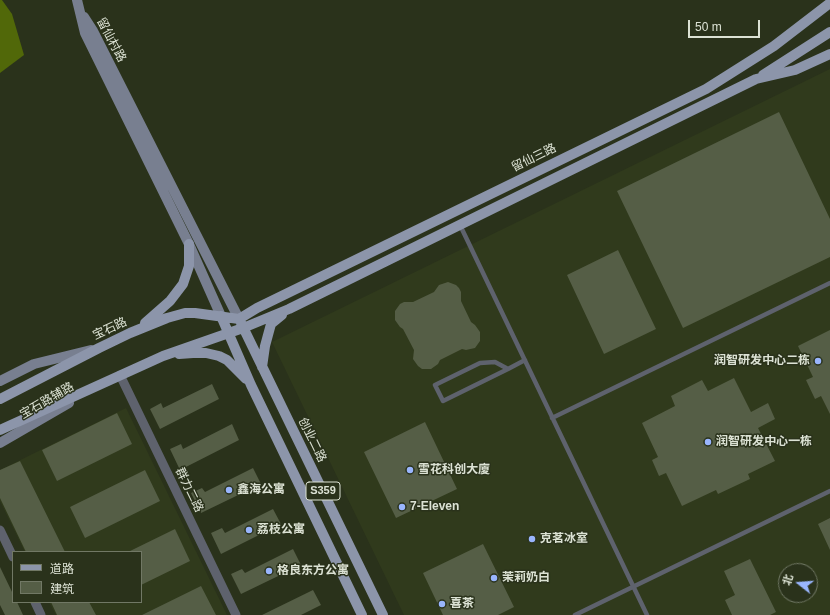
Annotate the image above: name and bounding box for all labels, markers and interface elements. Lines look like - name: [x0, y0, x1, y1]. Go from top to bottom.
- scale bar: [690, 12, 762, 38]
- street label: 留仙村路: [93, 15, 129, 65]
- text: 50 m: [695, 20, 722, 34]
- street label: 留仙三路: [509, 141, 559, 175]
- street label: 宝石路: [91, 315, 129, 343]
- place label: 润智研发中心二栋: [714, 354, 810, 368]
- marker: 润智研发中心二栋: [813, 356, 823, 366]
- street label: 宝石路辅路: [17, 380, 77, 422]
- street label: 创业二路: [295, 415, 329, 465]
- place label: 润智研发中心一栋: [716, 435, 812, 449]
- marker: 润智研发中心一栋: [703, 437, 713, 447]
- place label: 雪花科创大廈: [418, 463, 490, 477]
- street label: 群力二路: [172, 465, 206, 515]
- marker: 雪花科创大廈: [405, 465, 415, 475]
- road number: S359: [306, 482, 340, 500]
- place label: 鑫海公寓: [237, 483, 285, 497]
- marker: 鑫海公寓: [224, 485, 234, 495]
- place label: 7-Eleven: [410, 500, 459, 514]
- marker: 7-Eleven: [397, 502, 407, 512]
- place label: 荔枝公寓: [257, 523, 305, 537]
- marker: 荔枝公寓: [244, 525, 254, 535]
- place label: 克茗冰室: [540, 532, 588, 546]
- marker: 克茗冰室: [527, 534, 537, 544]
- legend: [12, 551, 142, 603]
- text: 道路: [50, 562, 74, 576]
- north arrow: [778, 563, 818, 603]
- place label: 格良东方公寓: [277, 564, 349, 578]
- marker: 格良东方公寓: [264, 566, 274, 576]
- place label: 茉莉奶白: [502, 571, 550, 585]
- marker: 茉莉奶白: [489, 573, 499, 583]
- text: 北: [780, 573, 795, 587]
- text: 建筑: [50, 582, 74, 596]
- place label: 喜茶: [450, 597, 474, 611]
- marker: 喜茶: [437, 599, 447, 609]

